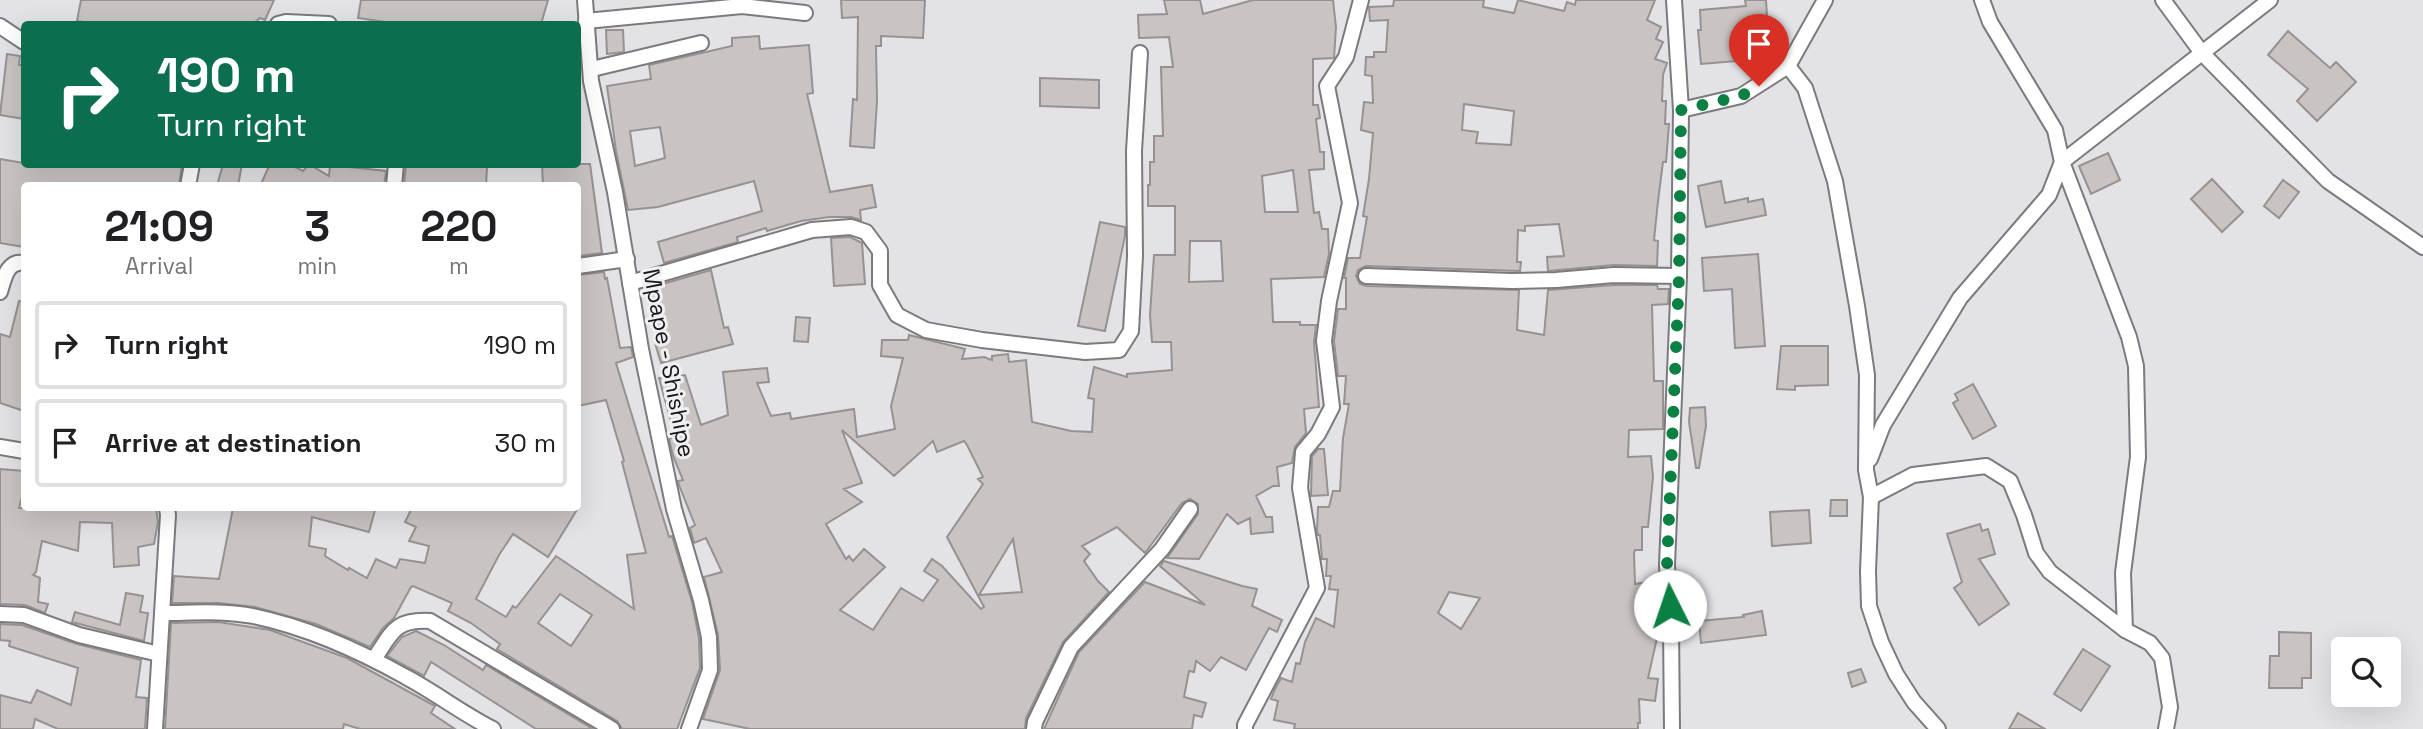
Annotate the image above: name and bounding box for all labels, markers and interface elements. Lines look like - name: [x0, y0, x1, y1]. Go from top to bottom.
- pin: [1729, 14, 1789, 86]
- icon: arrive: [1740, 25, 1778, 63]
- text: 190 m: [157, 44, 295, 106]
- icon: right: [42, 49, 133, 140]
- text: Turn right: [157, 105, 307, 145]
- text: 21:09: [104, 200, 214, 253]
- text: 3: [304, 200, 330, 253]
- text: 220: [420, 200, 498, 253]
- text: Arrival: [125, 251, 193, 281]
- text: min: [297, 251, 337, 281]
- text: m: [449, 251, 469, 281]
- street label: Mpape - Shishipe: [636, 266, 702, 460]
- icon: right: [46, 326, 84, 364]
- text: Turn right: [105, 328, 229, 362]
- text: 190 m: [484, 328, 556, 362]
- icon: arrive: [46, 424, 84, 462]
- text: Arrive at destination: [105, 426, 362, 460]
- text: 30 m: [495, 426, 556, 460]
- position arrow: [1633, 569, 1707, 643]
- map controls: [2331, 637, 2401, 707]
- button: search: [2331, 637, 2401, 707]

